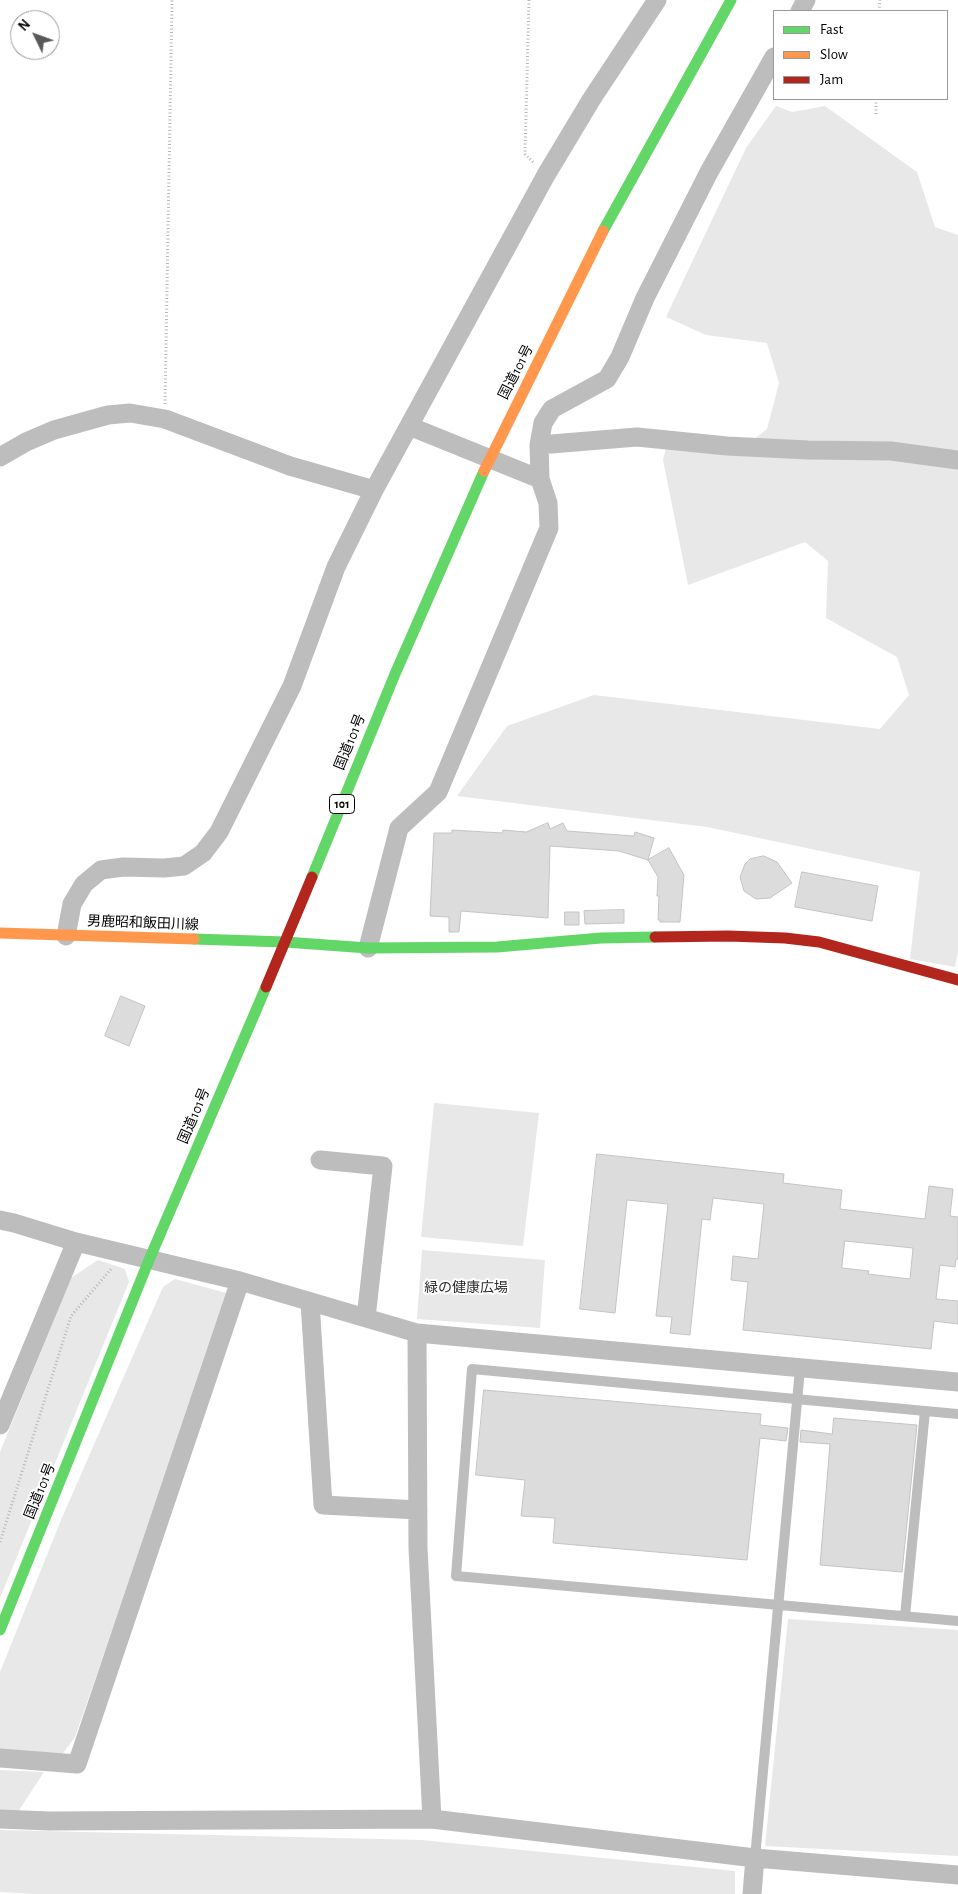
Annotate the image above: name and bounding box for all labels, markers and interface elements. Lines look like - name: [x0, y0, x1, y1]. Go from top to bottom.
- north arrow: [10, 10, 60, 60]
- legend: [773, 10, 948, 100]
- text: N: [16, 17, 33, 34]
- text: Fast: [820, 22, 843, 37]
- text: Slow: [820, 47, 848, 62]
- text: Jam: [820, 72, 843, 87]
- street label: 国道101号: [495, 342, 537, 402]
- street label: 国道101号: [331, 711, 369, 773]
- road number: 101: [330, 794, 354, 814]
- street label: 男鹿昭和飯田川線: [87, 913, 199, 933]
- street label: 国道101号: [175, 1086, 213, 1146]
- park label: 緑の健康広場: [424, 1280, 508, 1296]
- street label: 国道101号: [21, 1460, 59, 1522]

